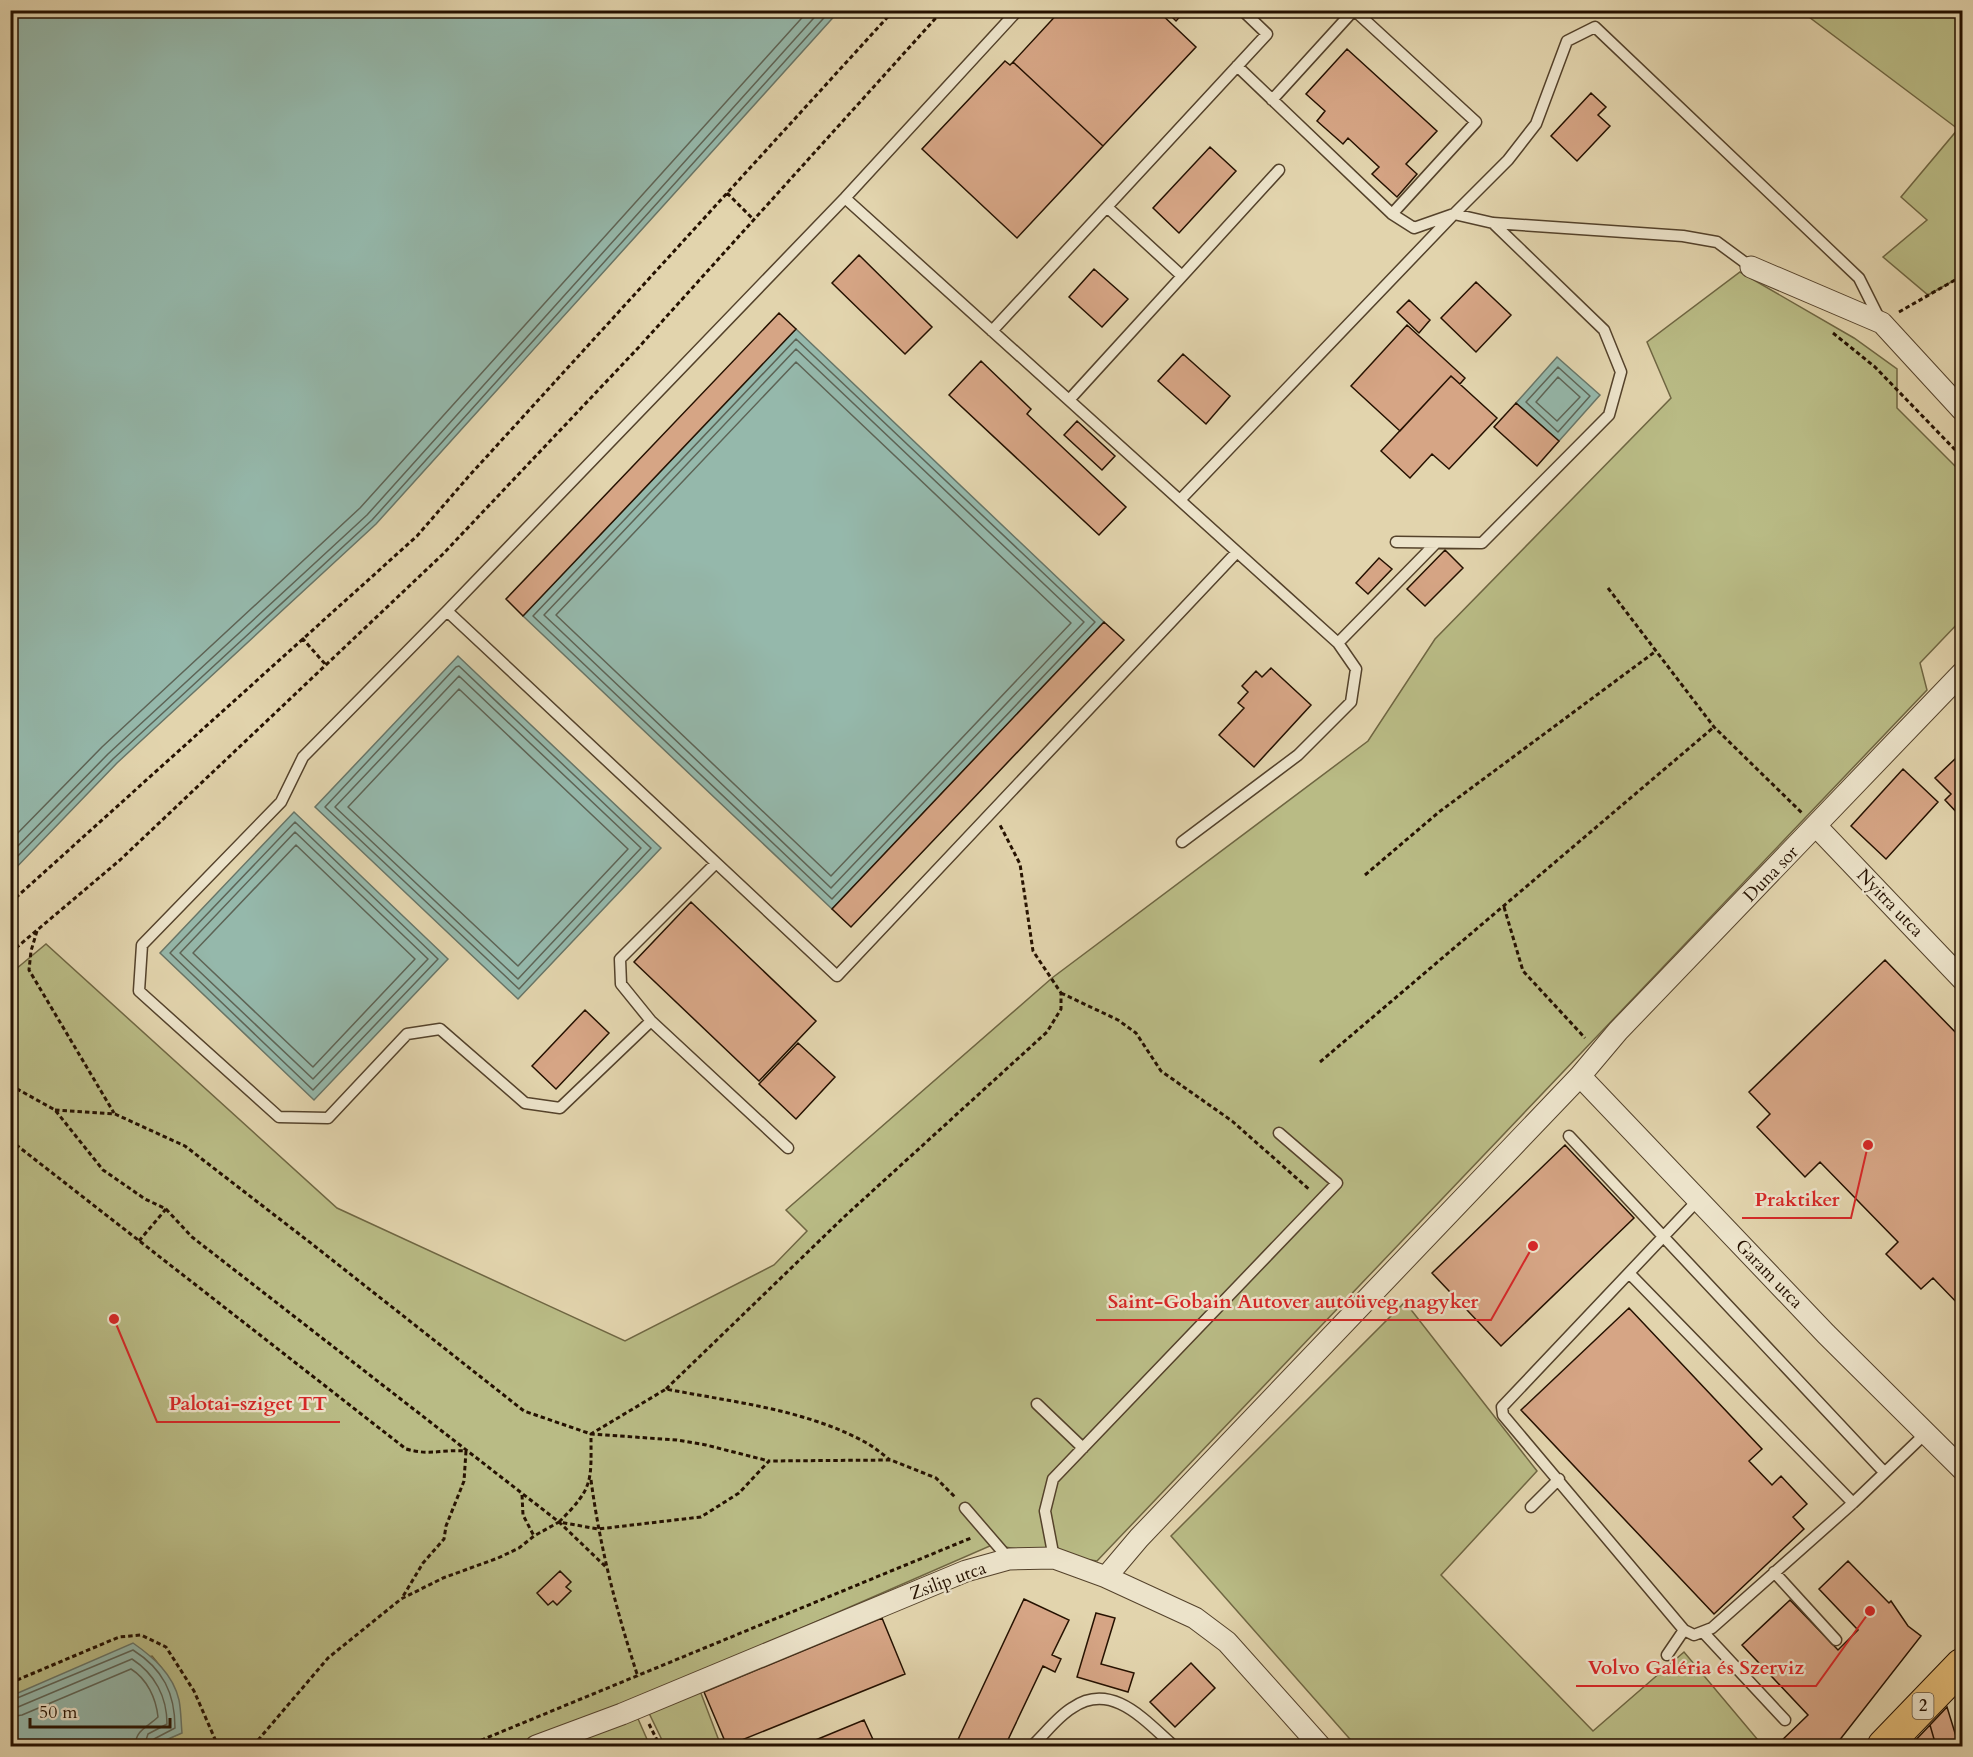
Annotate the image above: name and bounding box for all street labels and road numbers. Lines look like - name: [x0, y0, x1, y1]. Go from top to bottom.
- street label: Duna sor: [1738, 840, 1804, 908]
- street label: Nyitra utca: [1851, 863, 1929, 943]
- street label: Garam utca: [1729, 1234, 1809, 1314]
- street label: Zsilip utca: [906, 1556, 990, 1606]
- road number: 2: [1912, 1693, 1934, 1719]

